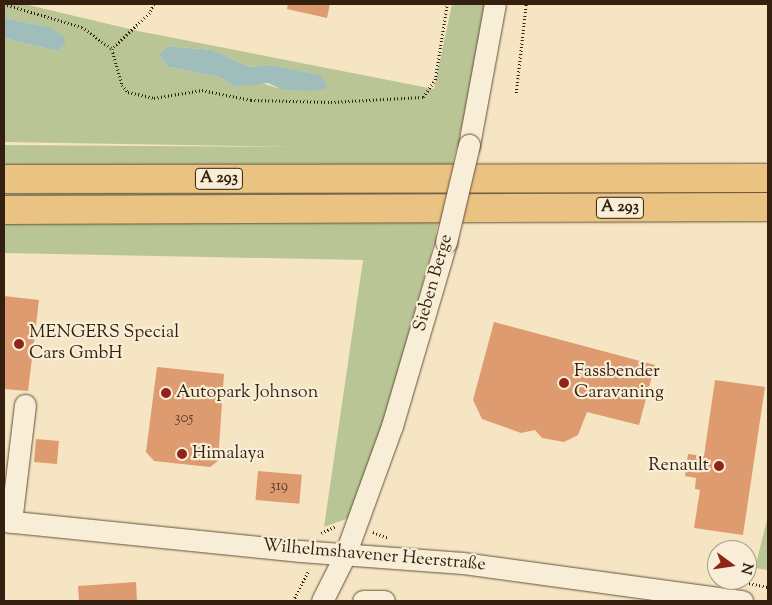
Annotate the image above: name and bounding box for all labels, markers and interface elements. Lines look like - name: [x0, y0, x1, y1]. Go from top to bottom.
- road number: A 293: [194, 165, 244, 192]
- road number: A 293: [595, 194, 645, 222]
- street label: Sieben Berge: [410, 232, 458, 334]
- place label: MENGERS Special Cars GmbH: [29, 323, 179, 366]
- marker: MENGERS Special Cars GmbH: [13, 338, 25, 350]
- place label: Fassbender Caravaning: [574, 362, 664, 404]
- marker: Fassbender Caravaning: [558, 377, 570, 389]
- place label: Autopark Johnson: [176, 382, 318, 404]
- marker: Autopark Johnson: [160, 387, 172, 399]
- house number: 305: [175, 410, 193, 428]
- place label: Himalaya: [192, 443, 265, 465]
- marker: Himalaya: [176, 448, 188, 460]
- place label: Renault: [648, 455, 709, 477]
- marker: Renault: [713, 460, 725, 472]
- house number: 319: [270, 478, 288, 496]
- street label: Wilhelmshavener Heerstraße: [261, 535, 487, 577]
- north arrow: [707, 540, 757, 590]
- text: N: [735, 561, 757, 576]

